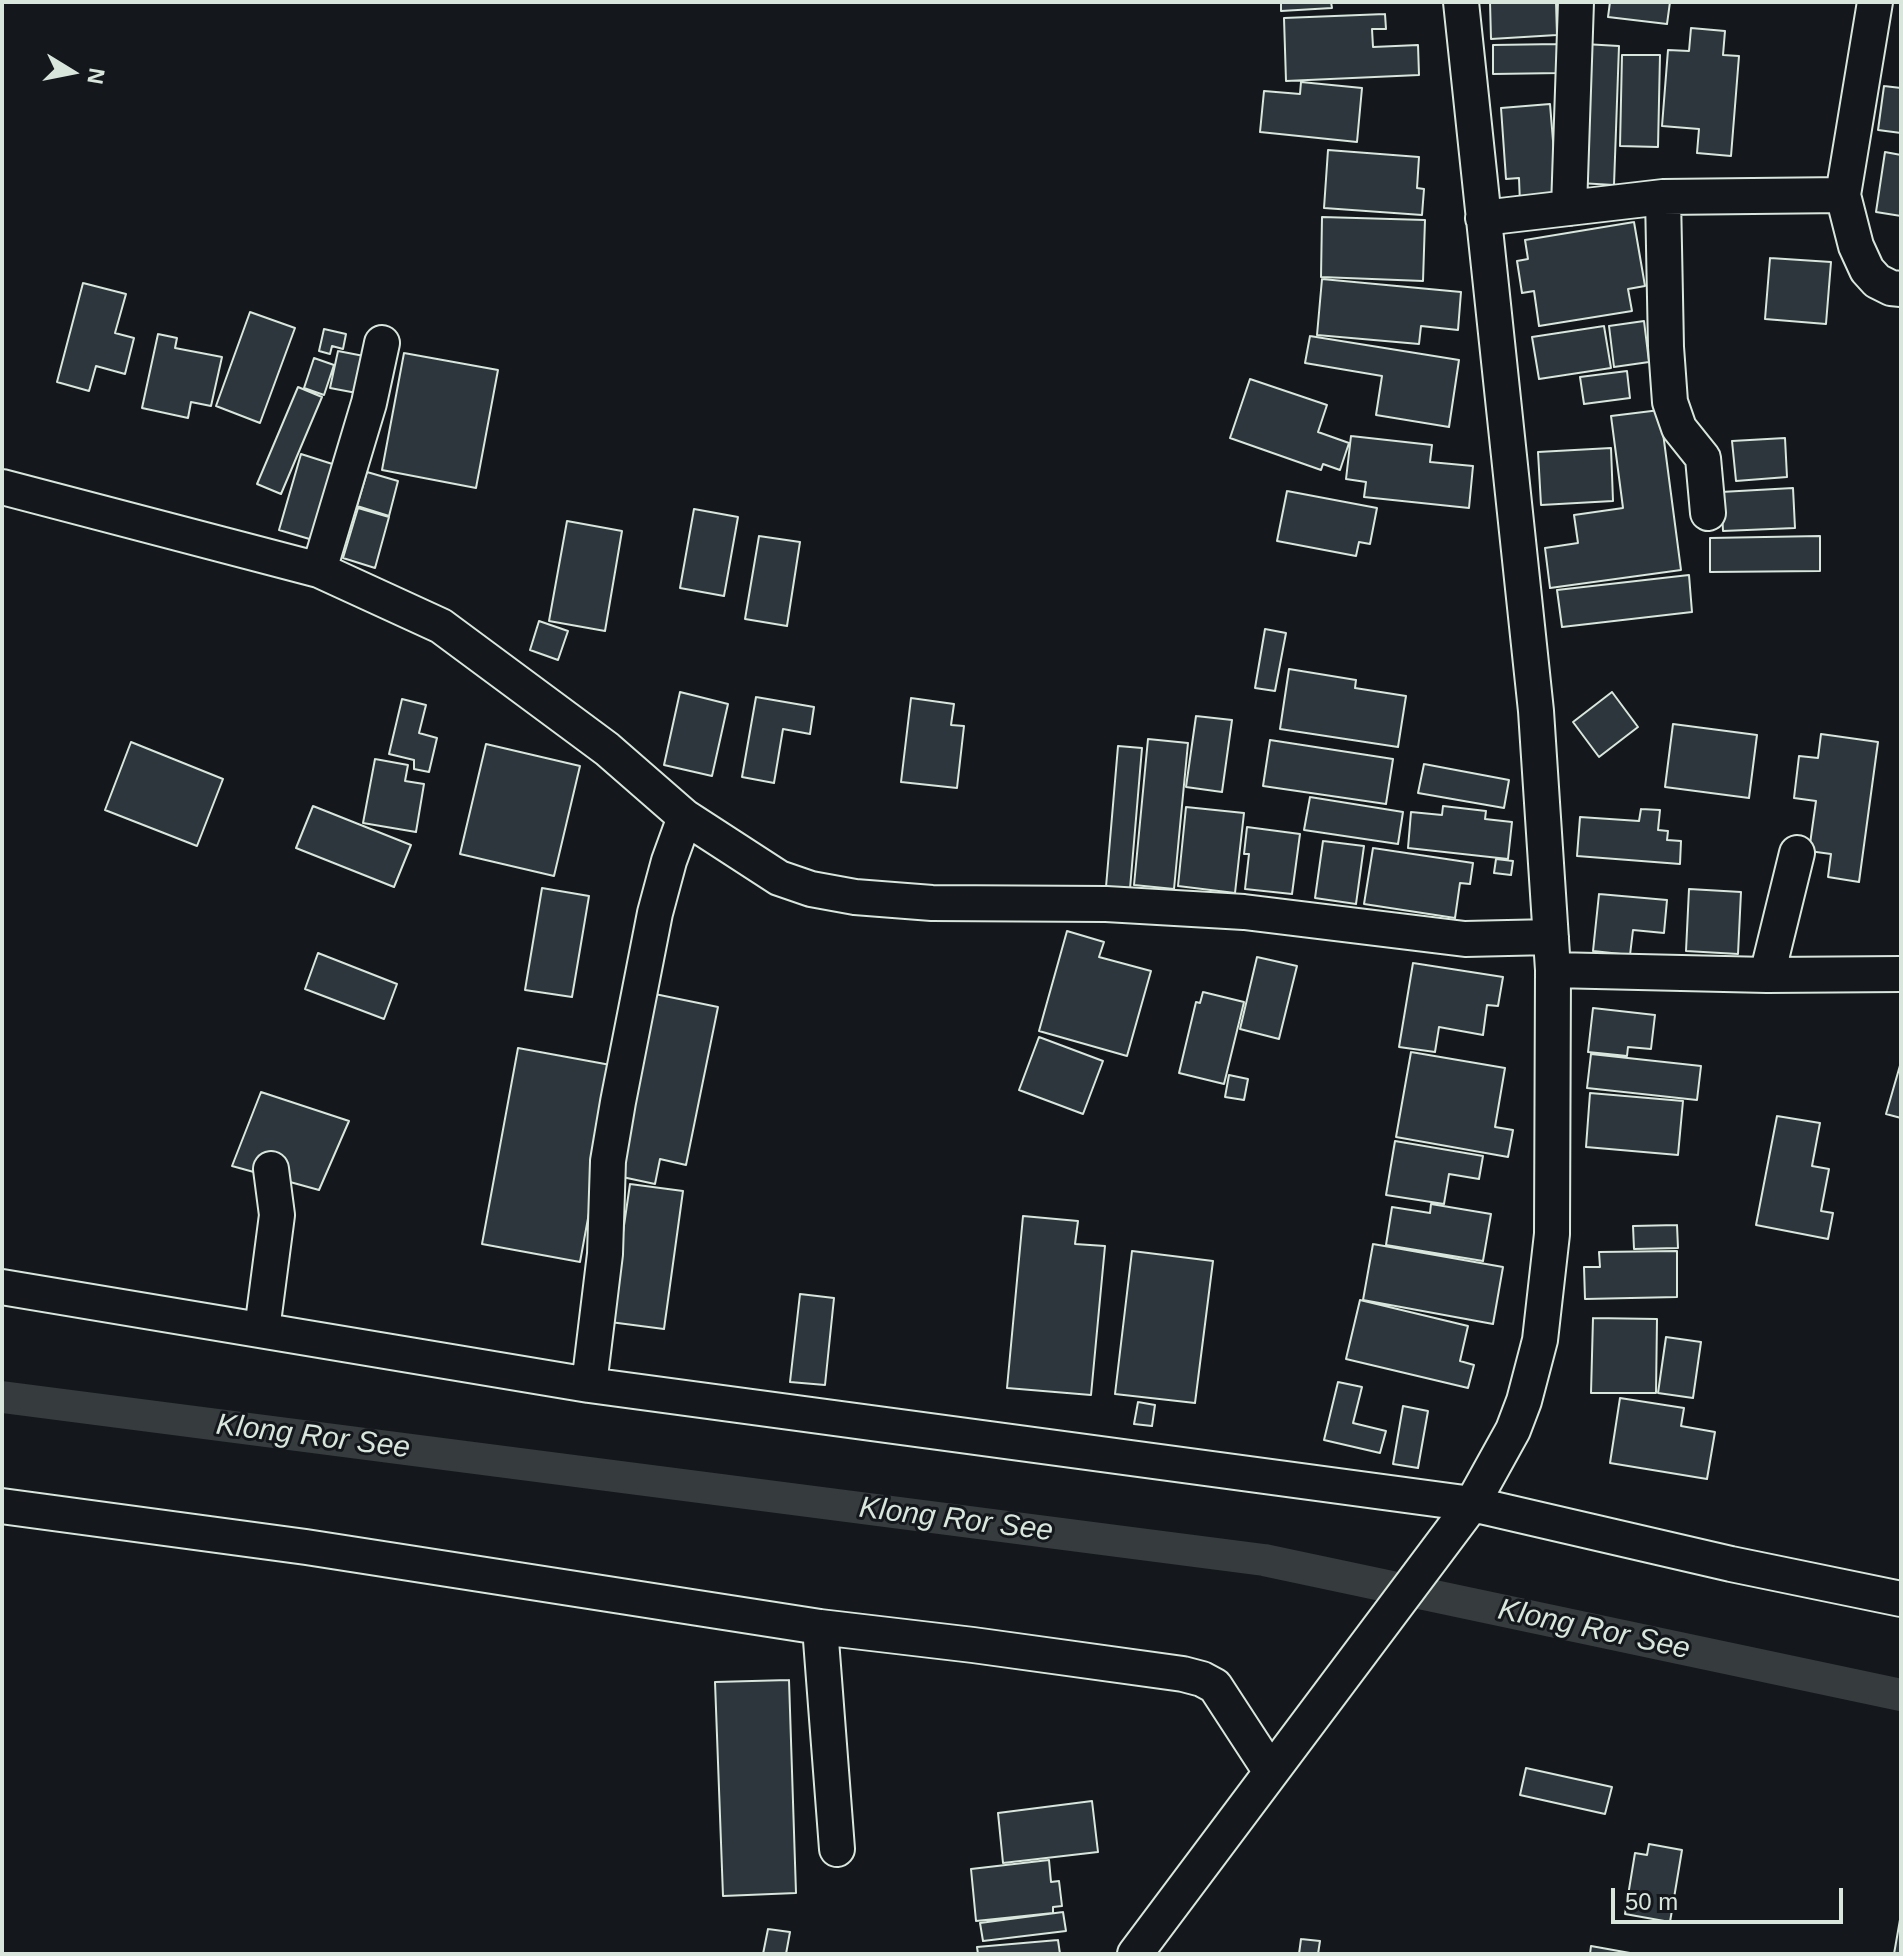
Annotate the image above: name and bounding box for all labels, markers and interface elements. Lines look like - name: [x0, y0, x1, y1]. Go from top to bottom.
- north arrow: [32, 32, 112, 112]
- text: N: [82, 66, 110, 86]
- water label: Klong Ror See: [214, 1407, 412, 1467]
- water label: Klong Ror See: [857, 1490, 1055, 1550]
- water label: Klong Ror See: [1495, 1592, 1693, 1668]
- scale bar: [1615, 1872, 1847, 1922]
- text: 50 m: [1625, 1888, 1678, 1915]

